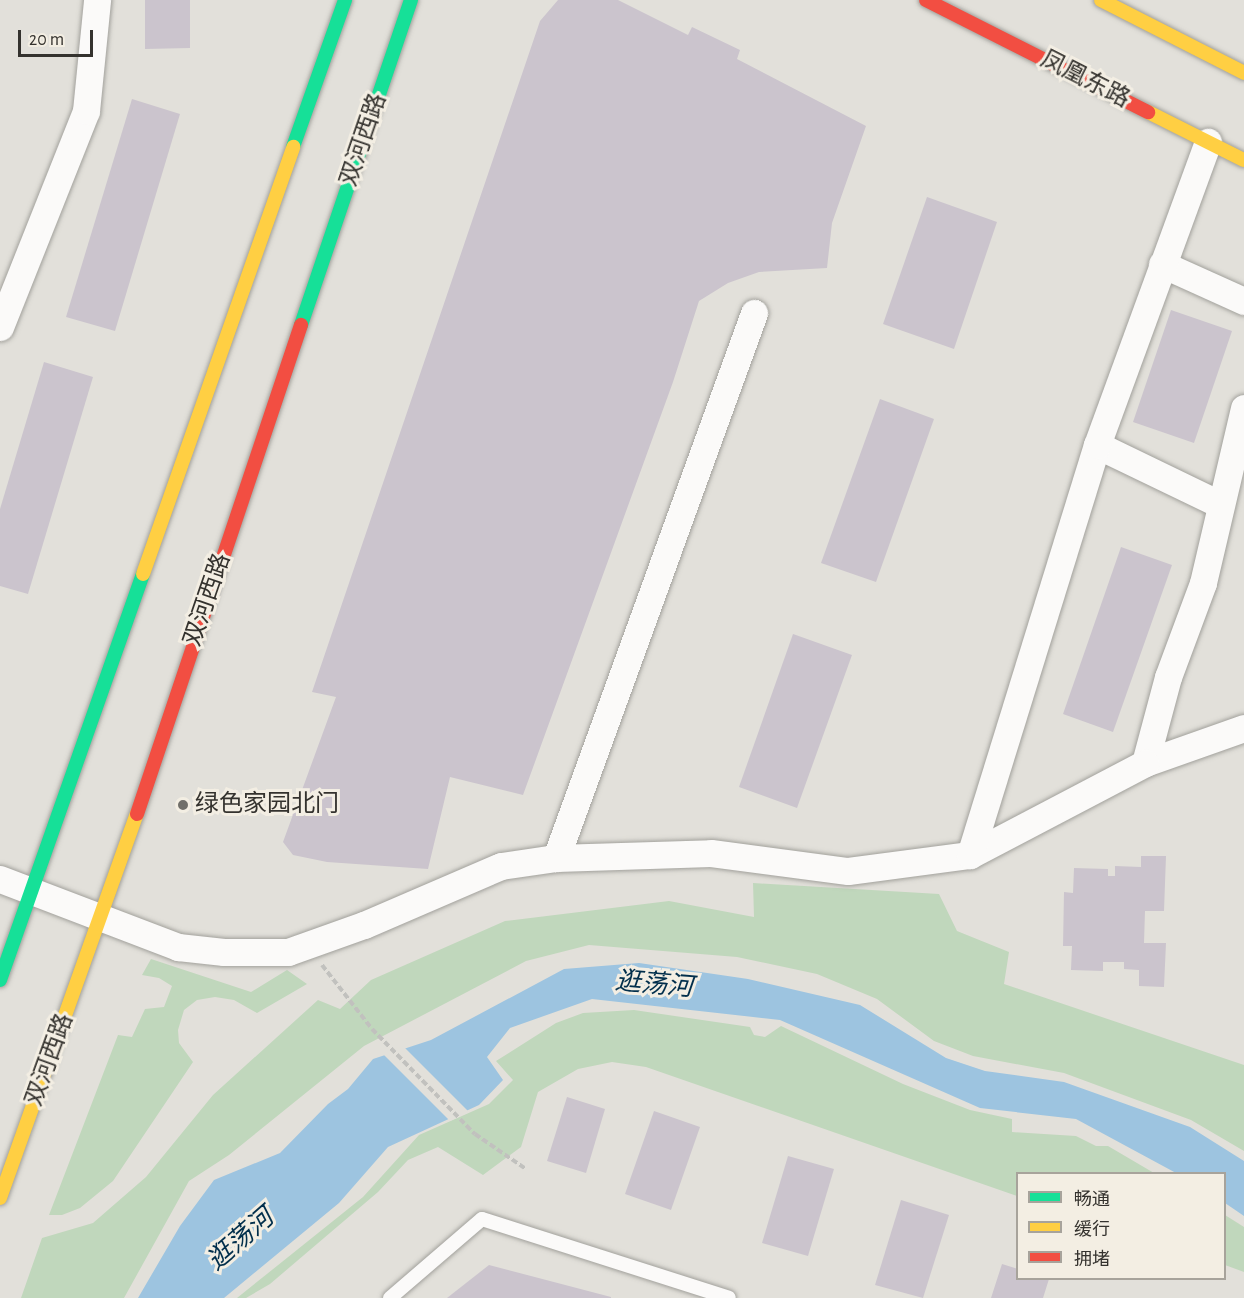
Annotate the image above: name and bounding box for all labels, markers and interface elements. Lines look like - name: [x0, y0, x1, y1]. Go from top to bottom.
- scale bar: [21, 18, 96, 56]
- text: 20 m: [29, 31, 64, 49]
- street label: 凤凰东路: [1036, 45, 1134, 115]
- street label: 双河西路: [335, 90, 393, 190]
- street label: 双河西路: [179, 550, 237, 650]
- place label: 绿色家园北门: [195, 791, 339, 819]
- marker: 绿色家园北门: [176, 798, 190, 812]
- water label: 逛荡河: [614, 966, 694, 1004]
- street label: 双河西路: [20, 1010, 80, 1110]
- legend: [1016, 1172, 1226, 1280]
- text: 畅通: [1074, 1191, 1110, 1209]
- water label: 逛荡河: [201, 1203, 281, 1277]
- text: 缓行: [1074, 1221, 1110, 1239]
- text: 拥堵: [1074, 1251, 1110, 1269]

